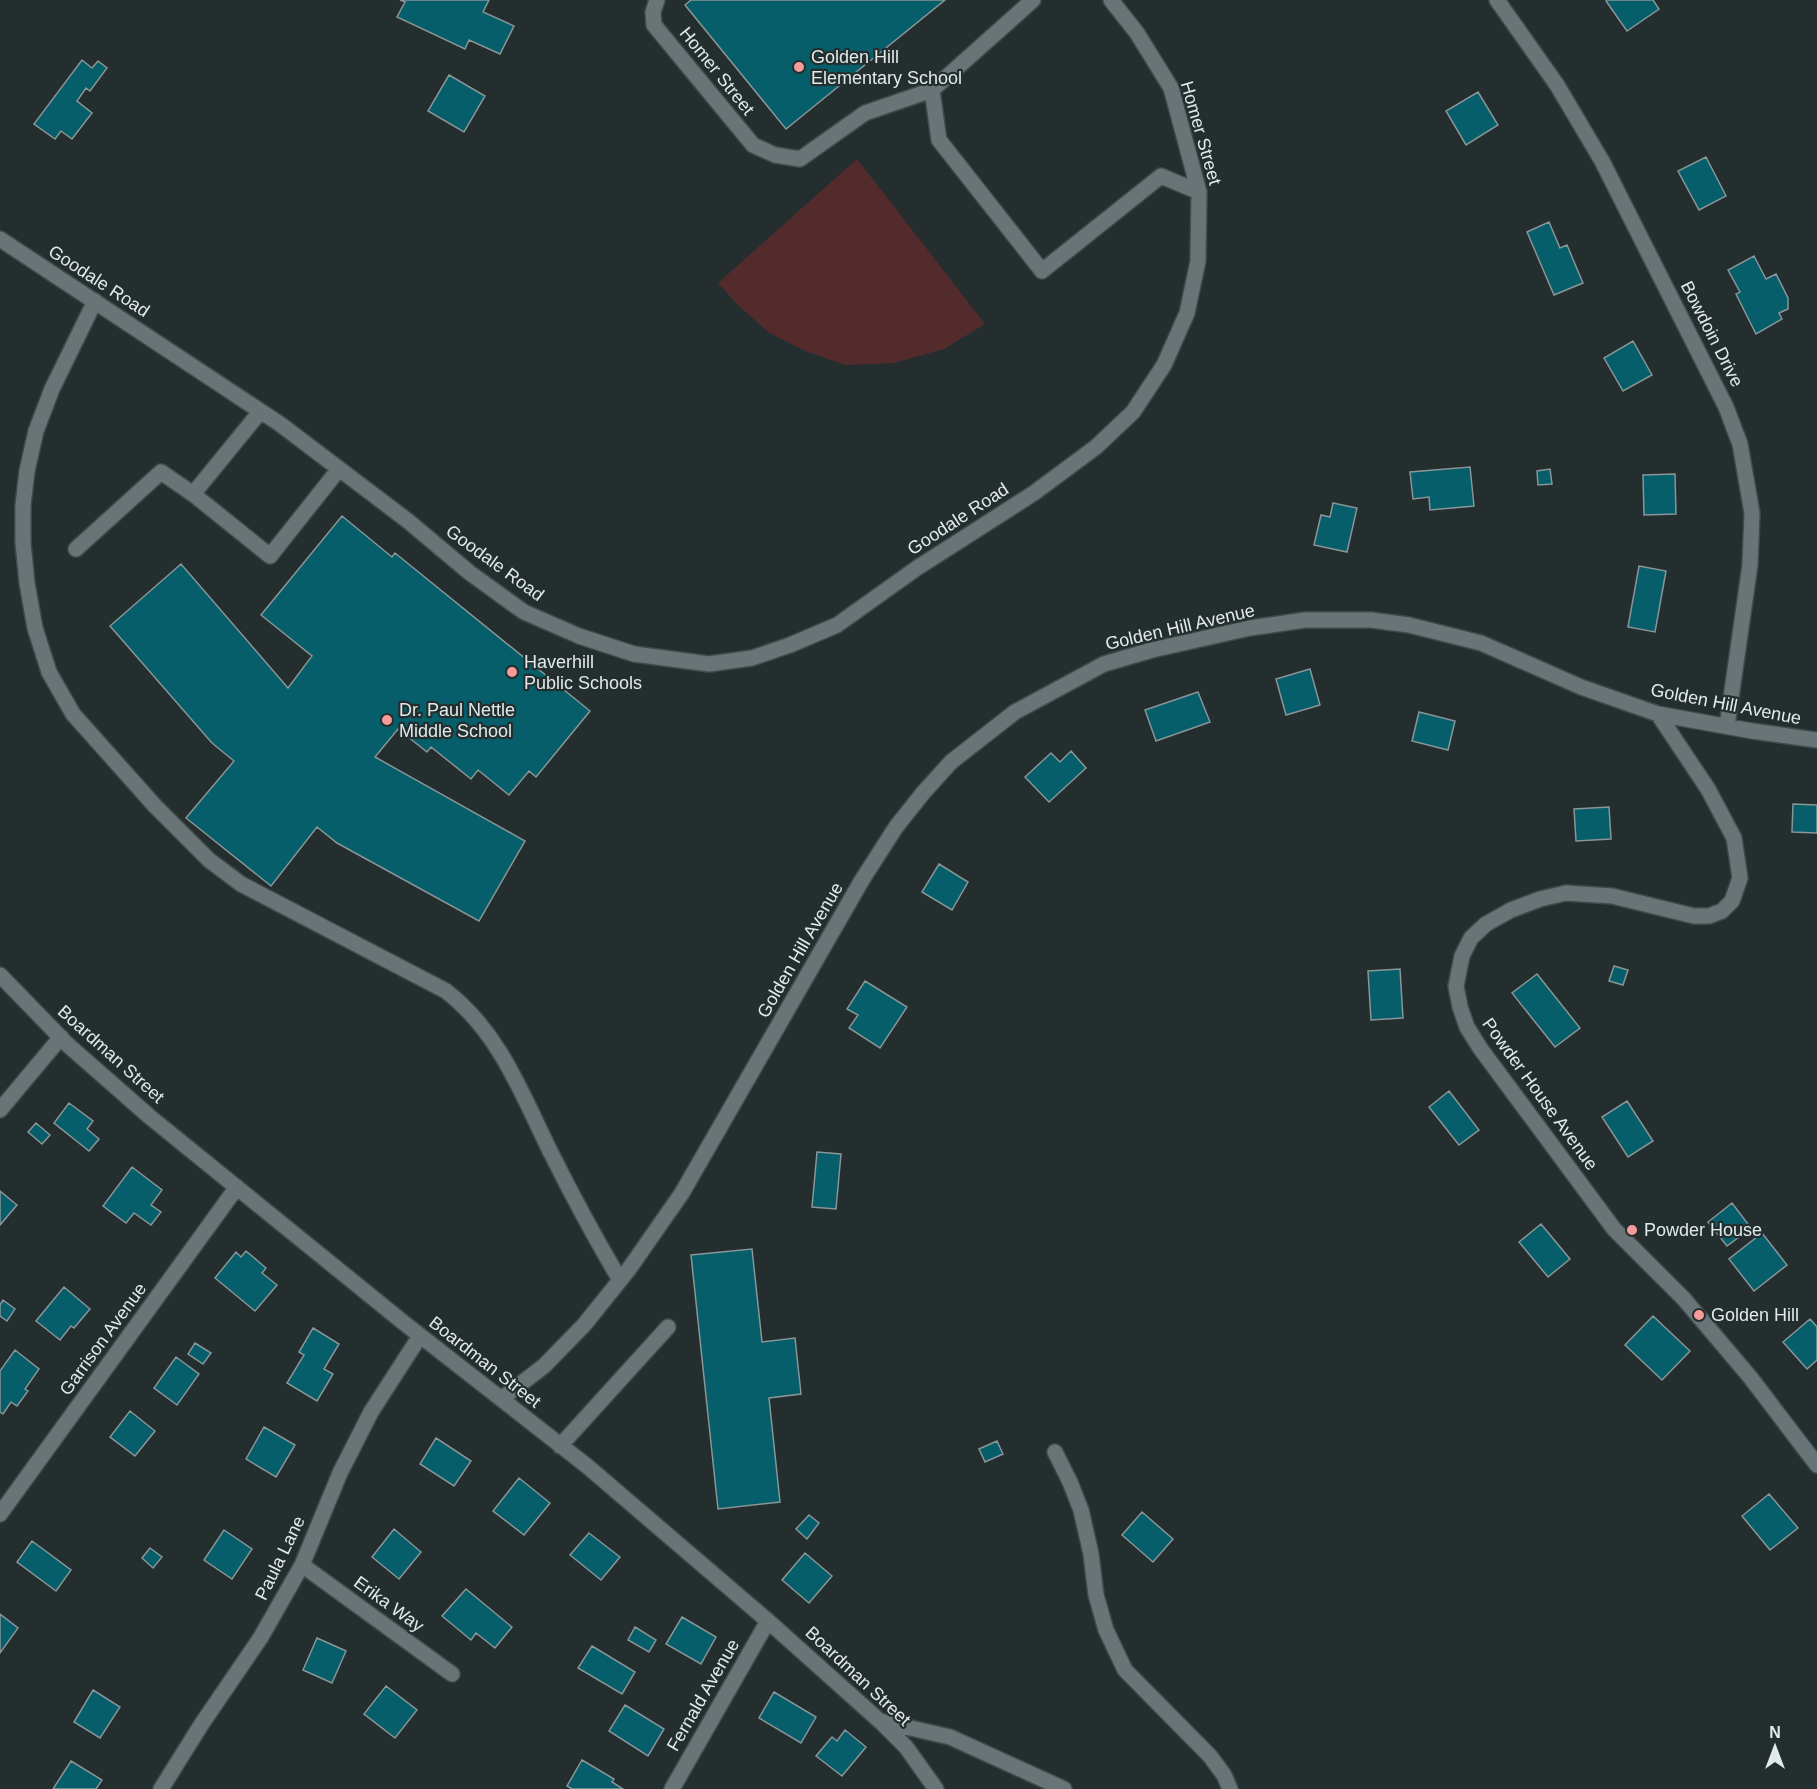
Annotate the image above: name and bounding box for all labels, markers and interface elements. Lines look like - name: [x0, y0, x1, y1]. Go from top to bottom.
- street label: Homer Street: [676, 23, 758, 119]
- place label: Golden Hill Elementary School: [811, 47, 962, 88]
- marker: Golden Hill Elementary School: [792, 60, 806, 74]
- street label: Homer Street: [1177, 79, 1225, 187]
- street label: Goodale Road: [45, 241, 153, 321]
- street label: Bowdoin Drive: [1677, 278, 1747, 390]
- street label: Goodale Road: [904, 479, 1012, 559]
- street label: Goodale Road: [442, 521, 548, 605]
- street label: Golden Hill Avenue: [1103, 600, 1257, 654]
- place label: Haverhill Public Schools: [524, 652, 642, 693]
- marker: Haverhill Public Schools: [505, 665, 519, 679]
- street label: Golden Hill Avenue: [1649, 680, 1803, 728]
- place label: Dr. Paul Nettle Middle School: [399, 700, 515, 741]
- marker: Dr. Paul Nettle Middle School: [380, 713, 394, 727]
- street label: Golden Hill Avenue: [753, 879, 847, 1021]
- street label: Boardman Street: [54, 1001, 168, 1107]
- street label: Powder House Avenue: [1478, 1014, 1602, 1174]
- place label: Powder House: [1644, 1220, 1762, 1240]
- marker: Powder House: [1625, 1223, 1639, 1237]
- street label: Garrison Avenue: [56, 1279, 150, 1399]
- place label: Golden Hill: [1711, 1305, 1799, 1325]
- marker: Golden Hill: [1692, 1308, 1706, 1322]
- street label: Boardman Street: [425, 1312, 545, 1412]
- street label: Paula Lane: [251, 1513, 309, 1603]
- street label: Erika Way: [350, 1572, 428, 1636]
- street label: Boardman Street: [801, 1622, 915, 1730]
- street label: Fernald Avenue: [663, 1636, 743, 1754]
- north arrow: [1745, 1717, 1805, 1777]
- text: N: [1769, 1724, 1781, 1741]

